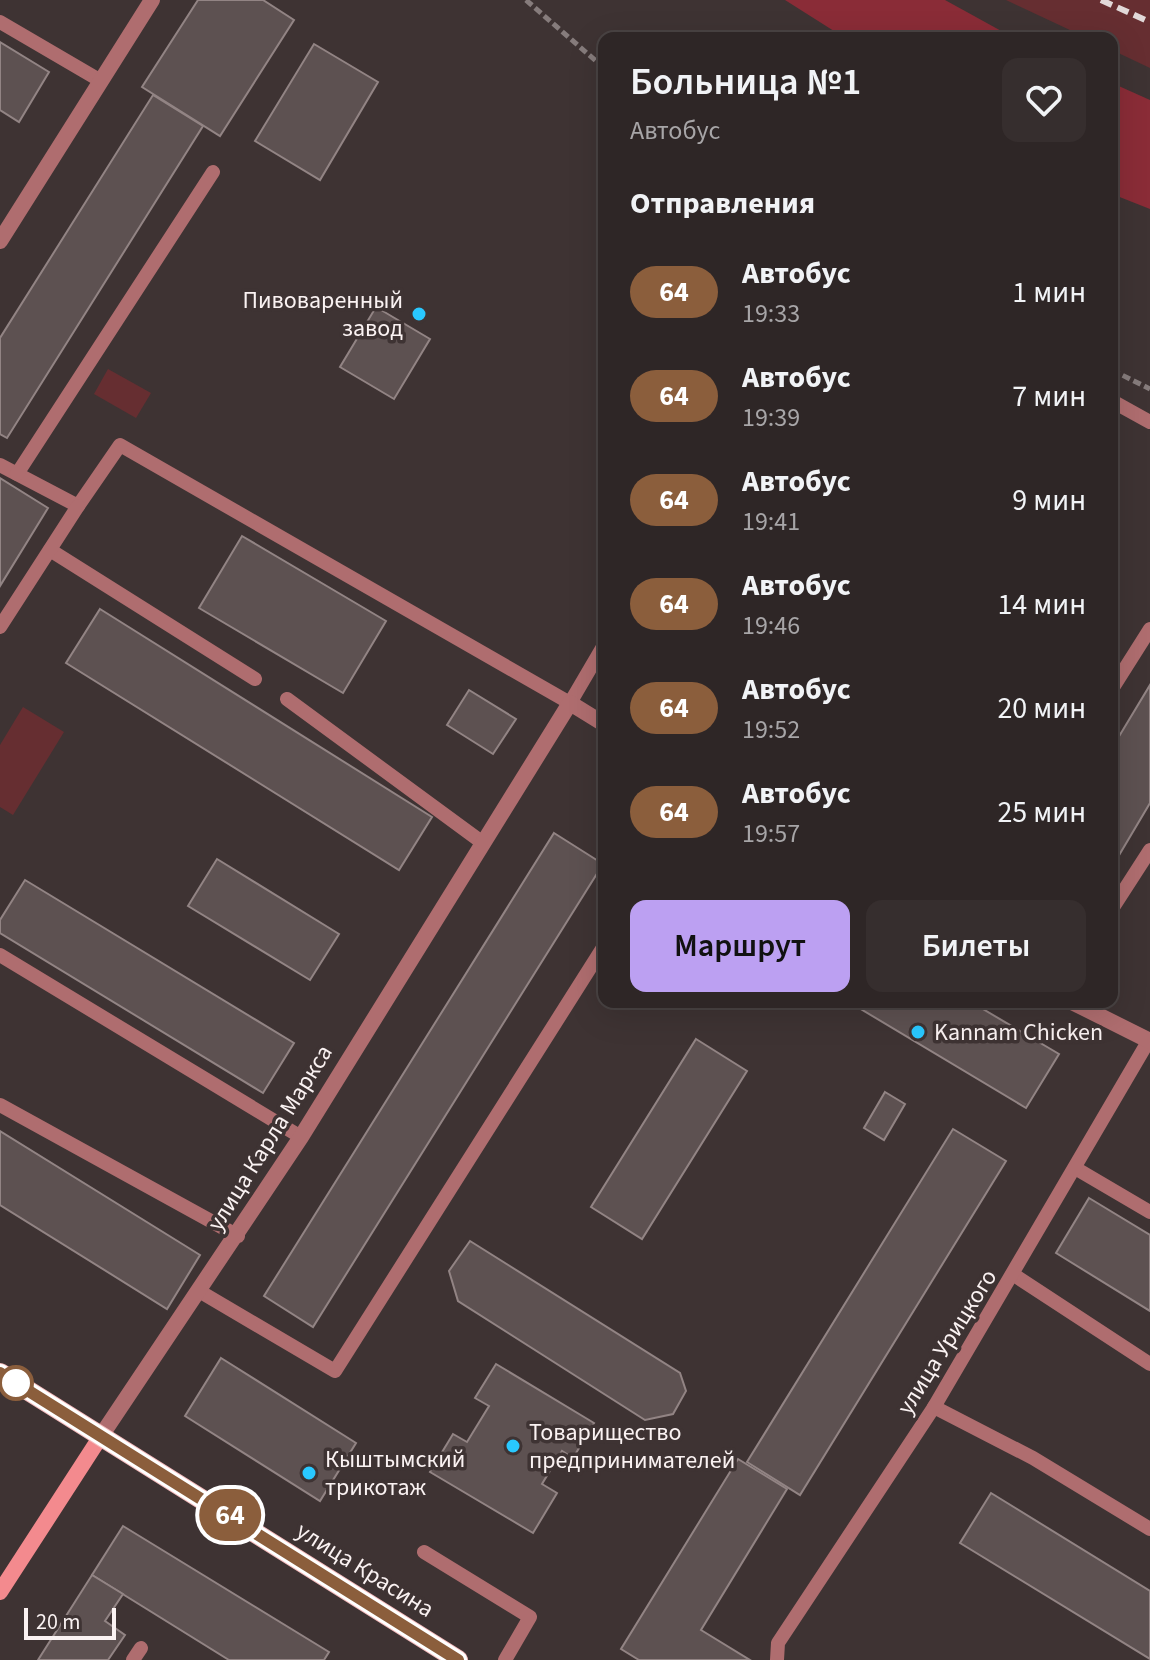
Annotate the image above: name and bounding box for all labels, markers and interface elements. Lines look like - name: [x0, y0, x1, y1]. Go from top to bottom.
- text: Больница №1: [630, 55, 861, 109]
- button: heart: [1002, 58, 1086, 142]
- text: Автобус: [630, 112, 720, 149]
- text: Отправления: [630, 182, 815, 225]
- text: Автобус: [742, 252, 851, 295]
- text: 1 мин: [1012, 271, 1086, 314]
- text: 64: [659, 272, 689, 312]
- place label: Пивоваренный завод: [243, 283, 403, 346]
- text: 19:33: [742, 295, 800, 332]
- marker: Пивоваренный завод: [410, 305, 428, 323]
- text: Автобус: [742, 356, 851, 399]
- text: 7 мин: [1012, 375, 1086, 418]
- text: 64: [659, 376, 689, 416]
- text: 19:39: [742, 399, 800, 436]
- text: Автобус: [742, 460, 851, 503]
- text: 9 мин: [1012, 479, 1086, 522]
- text: 64: [659, 480, 689, 520]
- text: 19:41: [742, 503, 800, 540]
- text: Автобус: [742, 564, 851, 607]
- text: 14 мин: [997, 583, 1086, 626]
- text: 64: [659, 584, 689, 624]
- text: 19:46: [742, 607, 800, 644]
- text: Автобус: [742, 668, 851, 711]
- text: 20 мин: [997, 687, 1086, 730]
- text: 64: [659, 688, 689, 728]
- text: 19:52: [742, 711, 800, 748]
- text: Автобус: [742, 772, 851, 815]
- text: 25 мин: [997, 791, 1086, 834]
- text: 64: [659, 792, 689, 832]
- text: 19:57: [742, 815, 800, 852]
- button: Маршрут: [630, 900, 850, 992]
- button: Билеты: [866, 900, 1086, 992]
- place label: Kannam Chicken: [934, 1015, 1103, 1050]
- marker: Kannam Chicken: [909, 1023, 927, 1041]
- street label: улица Карла Маркса: [199, 1038, 341, 1238]
- street label: улица Урицкого: [888, 1262, 1006, 1422]
- unlabelled marker: [0, 1366, 33, 1400]
- place label: Товарищество предпринимателей: [529, 1415, 735, 1478]
- marker: Товарищество предпринимателей: [504, 1437, 522, 1455]
- place label: Кыштымский трикотаж: [325, 1442, 465, 1505]
- marker: Кыштымский трикотаж: [300, 1464, 318, 1482]
- line badge: 64: [194, 1489, 266, 1541]
- text: 64: [215, 1495, 245, 1535]
- street label: улица Красина: [289, 1514, 441, 1626]
- scale bar: [24, 1604, 116, 1640]
- text: 20 m: [36, 1606, 81, 1638]

